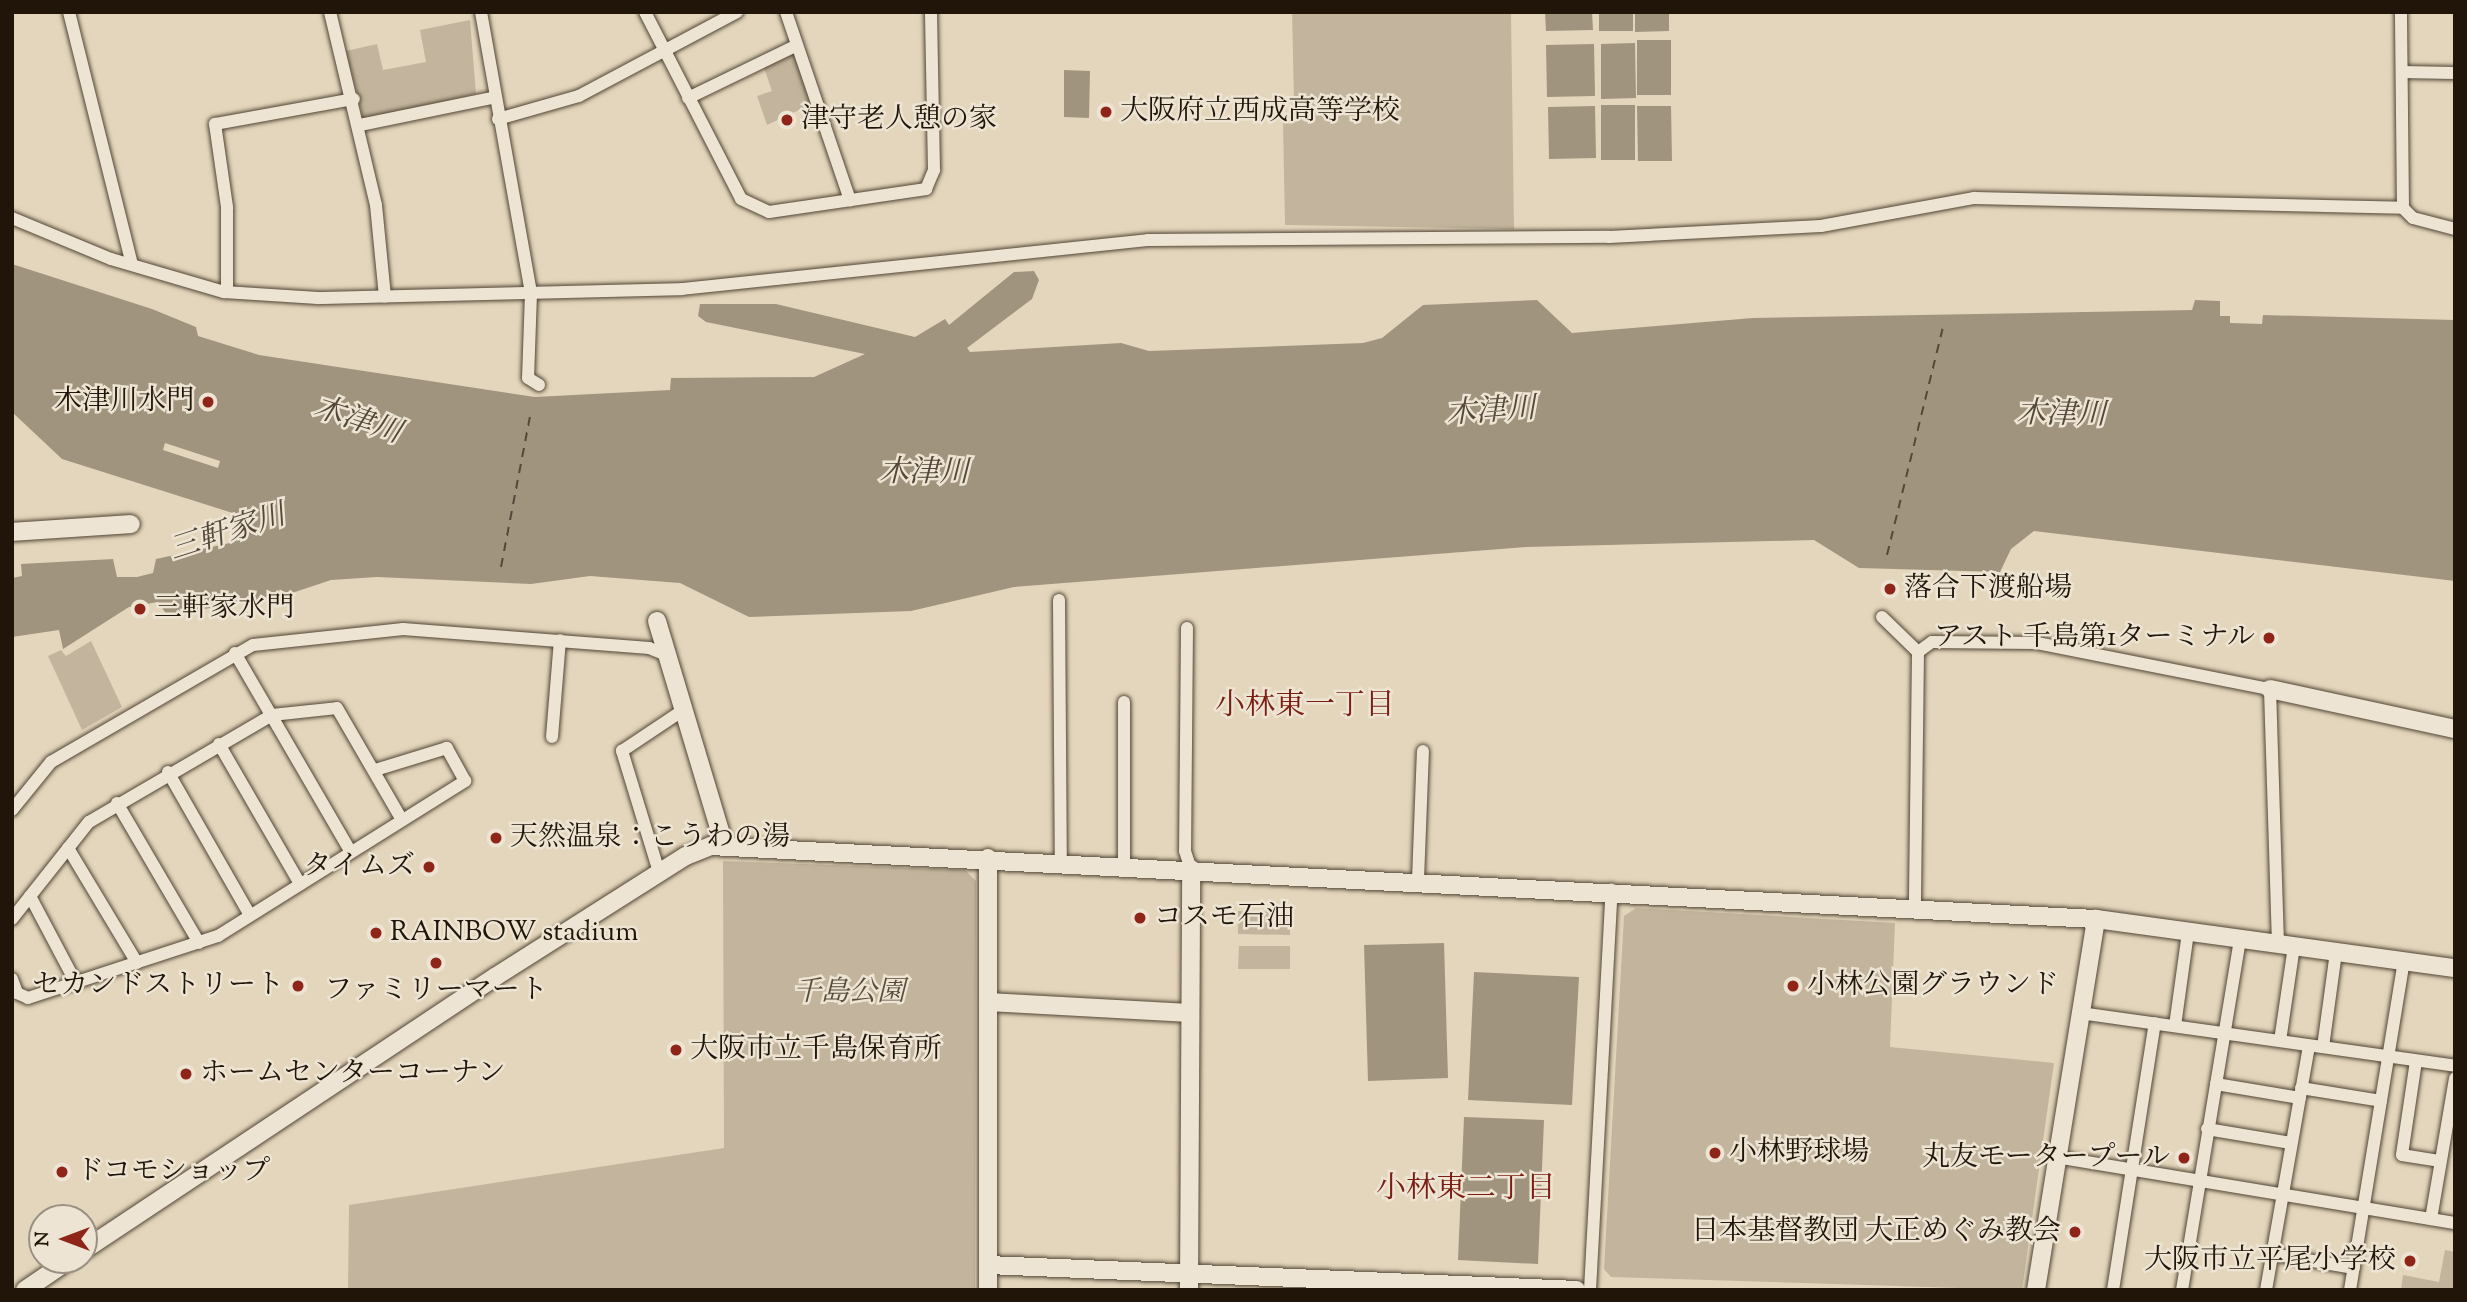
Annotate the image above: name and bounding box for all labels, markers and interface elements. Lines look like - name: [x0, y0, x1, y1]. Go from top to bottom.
- place label: 大阪府立西成高等学校: [1120, 95, 1400, 129]
- place label: 津守老人憩の家: [801, 103, 997, 137]
- marker: 大阪府立西成高等学校: [1098, 104, 1114, 120]
- marker: 津守老人憩の家: [779, 112, 795, 128]
- place label: 木津川水門: [54, 385, 194, 419]
- water label: 木津川: [309, 391, 405, 453]
- water label: 木津川: [1445, 392, 1537, 434]
- marker: 木津川水門: [200, 394, 216, 410]
- water label: 木津川: [2016, 397, 2106, 435]
- water label: 木津川: [879, 456, 969, 492]
- water label: 三軒家川: [165, 498, 291, 570]
- place label: 落合下渡船場: [1904, 572, 2072, 606]
- marker: 落合下渡船場: [1882, 581, 1898, 597]
- place label: 三軒家水門: [154, 592, 294, 626]
- marker: 三軒家水門: [132, 601, 148, 617]
- place label: アスト 千島第1ターミナル: [1932, 621, 2255, 655]
- marker: アスト 千島第1ターミナル: [2261, 630, 2277, 646]
- district label: 小林東一丁目: [1215, 689, 1395, 725]
- place label: 天然温泉：こうわの湯: [510, 821, 790, 855]
- marker: 天然温泉：こうわの湯: [488, 830, 504, 846]
- place label: タイムズ: [303, 850, 415, 884]
- marker: タイムズ: [421, 859, 437, 875]
- place label: コスモ石油: [1154, 901, 1294, 935]
- marker: コスモ石油: [1132, 910, 1148, 926]
- place label: RAINBOW stadium: [390, 916, 638, 950]
- marker: RAINBOW stadium: [368, 925, 384, 941]
- marker: ファミリーマート: [428, 955, 444, 971]
- place label: セカンドストリート: [32, 969, 284, 1003]
- place label: 小林公園グラウンド: [1807, 969, 2059, 1003]
- place label: ファミリーマート: [324, 974, 548, 1008]
- park label: 千島公園: [793, 976, 905, 1010]
- marker: セカンドストリート: [290, 978, 306, 994]
- marker: 小林公園グラウンド: [1785, 978, 1801, 994]
- place label: 大阪市立千島保育所: [690, 1033, 942, 1067]
- marker: 大阪市立千島保育所: [668, 1042, 684, 1058]
- place label: ホームセンターコーナン: [200, 1057, 508, 1091]
- marker: ホームセンターコーナン: [178, 1066, 194, 1082]
- place label: 小林野球場: [1729, 1136, 1869, 1170]
- place label: 丸友モータープール: [1920, 1141, 2170, 1175]
- marker: 小林野球場: [1707, 1145, 1723, 1161]
- marker: 丸友モータープール: [2176, 1150, 2192, 1166]
- place label: ドコモショップ: [76, 1155, 272, 1189]
- marker: ドコモショップ: [54, 1164, 70, 1180]
- district label: 小林東二丁目: [1376, 1172, 1556, 1208]
- north arrow: [28, 1204, 98, 1274]
- place label: 日本基督教団 大正めぐみ教会: [1691, 1215, 2061, 1249]
- marker: 日本基督教団 大正めぐみ教会: [2067, 1224, 2083, 1240]
- text: N: [30, 1231, 57, 1247]
- place label: 大阪市立平尾小学校: [2144, 1244, 2396, 1278]
- marker: 大阪市立平尾小学校: [2402, 1253, 2418, 1269]

